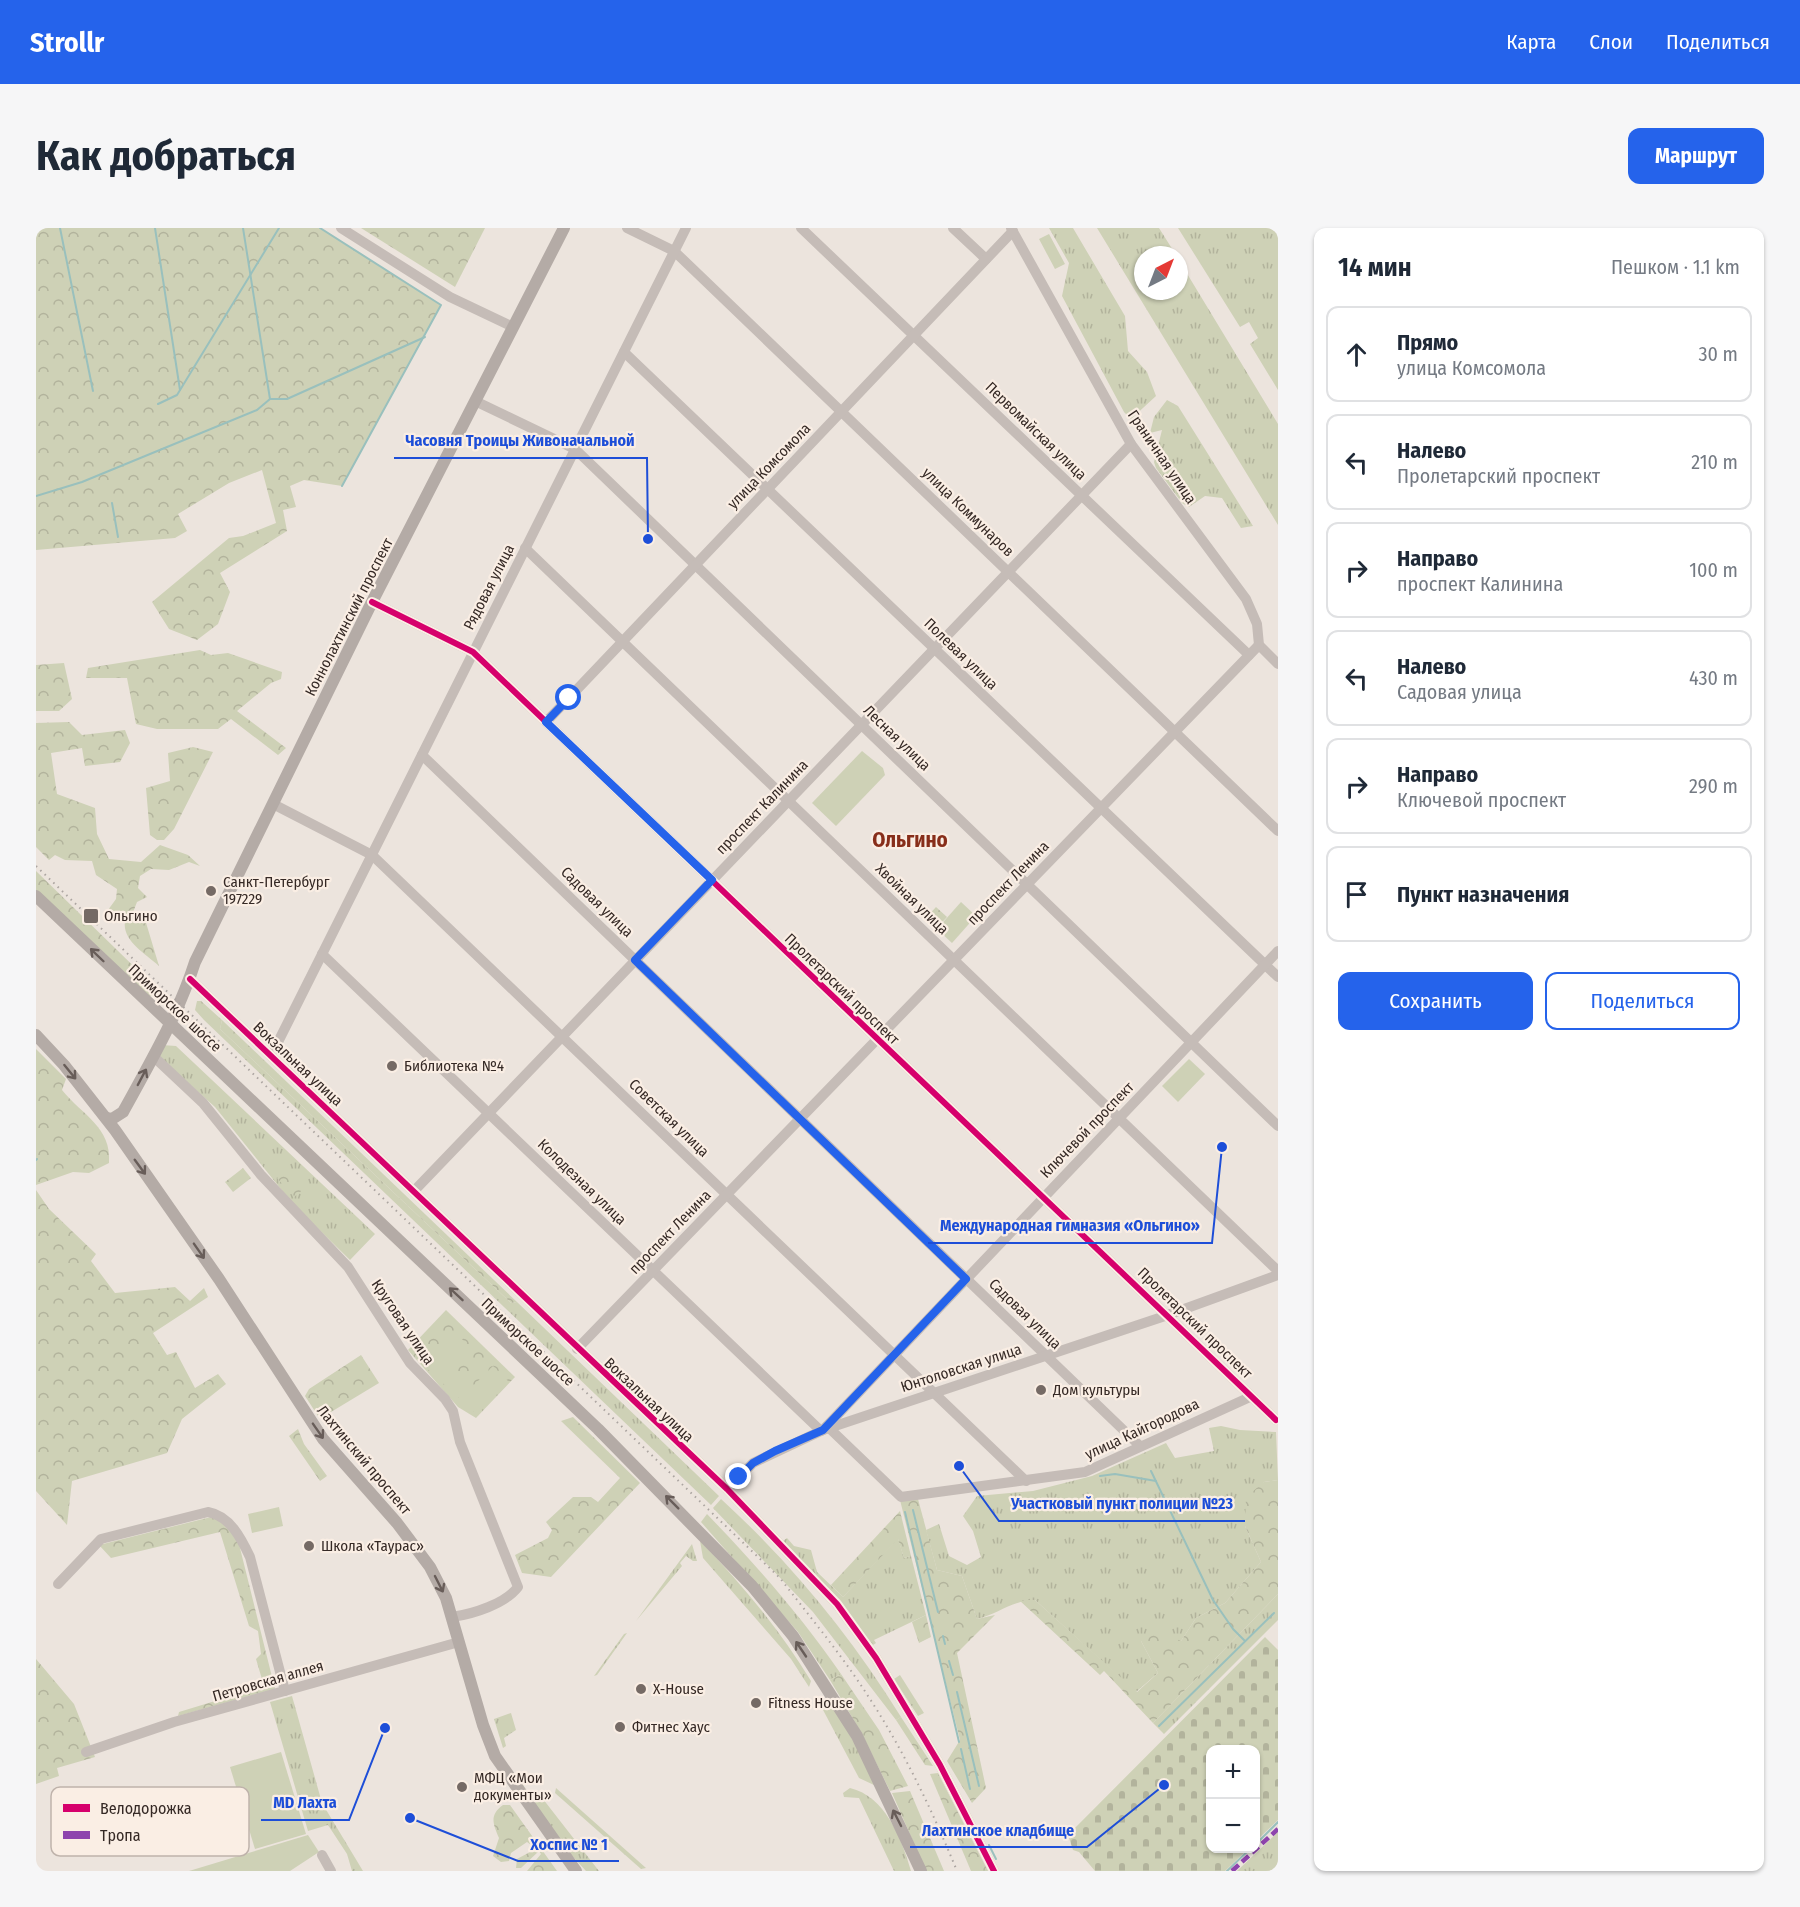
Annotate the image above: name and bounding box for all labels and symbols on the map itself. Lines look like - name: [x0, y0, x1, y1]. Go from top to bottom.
- north arrow: [1134, 246, 1188, 300]
- street label: Первомайская улица: [982, 378, 1090, 484]
- street label: Граничная улица: [1124, 407, 1200, 507]
- street label: улица Комсомола: [724, 420, 814, 512]
- callout: Часовня Троицы Живоначальной: [394, 424, 647, 458]
- text: Часовня Троицы Живоначальной: [406, 431, 635, 450]
- street label: улица Коммунаров: [918, 464, 1018, 560]
- street label: Коннолахтинский проспект: [301, 534, 397, 699]
- street label: Рядовая улица: [460, 541, 518, 633]
- street label: Полевая улица: [921, 614, 1001, 694]
- route start: [555, 684, 581, 710]
- street label: Лесная улица: [860, 701, 934, 775]
- street label: проспект Калинина: [712, 756, 812, 858]
- district label: Ольгино: [872, 827, 948, 853]
- street label: проспект Ленина: [963, 837, 1053, 929]
- street label: Хвойная улица: [872, 860, 952, 938]
- street label: Садовая улица: [557, 863, 637, 941]
- place label: Санкт-Петербург 197229: [223, 873, 330, 908]
- marker: Санкт-Петербург 197229: [204, 884, 218, 898]
- marker: Ольгино: [82, 907, 100, 925]
- place label: Ольгино: [104, 907, 158, 925]
- street label: Пролетарский проспект: [781, 930, 904, 1049]
- one-way arrow: [90, 947, 105, 962]
- street label: Приморское шоссе: [125, 960, 225, 1056]
- street label: Вокзальная улица: [250, 1018, 346, 1110]
- place label: Библиотека №4: [404, 1057, 504, 1075]
- marker: Библиотека №4: [385, 1059, 399, 1073]
- one-way arrow: [63, 1063, 76, 1079]
- one-way arrow: [137, 1069, 148, 1087]
- street label: Советская улица: [625, 1075, 713, 1161]
- street label: Ключевой проспект: [1036, 1077, 1138, 1182]
- street label: Колодезная улица: [534, 1135, 630, 1229]
- one-way arrow: [134, 1158, 146, 1174]
- street label: проспект Ленина: [625, 1186, 715, 1278]
- callout: Международная гимназия «Ольгино»: [928, 1209, 1212, 1243]
- text: Международная гимназия «Ольгино»: [940, 1216, 1200, 1235]
- one-way arrow: [193, 1242, 205, 1259]
- street label: Пролетарский проспект: [1134, 1264, 1257, 1383]
- street label: Садовая улица: [985, 1275, 1065, 1353]
- street label: Круговая улица: [368, 1276, 438, 1368]
- one-way arrow: [449, 1287, 464, 1301]
- street label: Приморское шоссе: [478, 1294, 578, 1390]
- street label: Юнтоловская улица: [898, 1340, 1024, 1396]
- street label: Вокзальная улица: [601, 1354, 697, 1446]
- place label: Дом культуры: [1052, 1381, 1140, 1399]
- marker: Дом культуры: [1034, 1383, 1048, 1397]
- street label: улица Кайгородова: [1082, 1395, 1202, 1463]
- street label: Лахтинский проспект: [313, 1402, 415, 1519]
- one-way arrow: [312, 1423, 324, 1439]
- route end: [725, 1463, 751, 1489]
- callout: Участковый пункт полиции №23: [999, 1487, 1245, 1521]
- text: Участковый пункт полиции №23: [1010, 1494, 1234, 1513]
- one-way arrow: [665, 1495, 680, 1510]
- place label: Школа «Таурас»: [321, 1537, 424, 1555]
- marker: Школа «Таурас»: [302, 1539, 316, 1553]
- one-way arrow: [434, 1574, 445, 1592]
- one-way arrow: [795, 1641, 807, 1657]
- street label: Петровская аллея: [210, 1657, 326, 1705]
- place label: X-House: [653, 1680, 704, 1698]
- marker: X-House: [634, 1682, 648, 1696]
- place label: Fitness House: [768, 1694, 853, 1712]
- marker: Fitness House: [749, 1696, 763, 1710]
- place label: Фитнес Хаус: [632, 1718, 711, 1736]
- marker: Фитнес Хаус: [613, 1720, 627, 1734]
- place label: МФЦ «Мои документы»: [474, 1769, 552, 1804]
- marker: МФЦ «Мои документы»: [455, 1780, 469, 1794]
- callout: MD Лахта: [261, 1786, 349, 1820]
- legend: [51, 1787, 249, 1856]
- text: MD Лахта: [273, 1793, 337, 1812]
- text: Велодорожка: [100, 1799, 192, 1818]
- one-way arrow: [890, 1809, 902, 1827]
- callout: Лахтинское кладбище: [910, 1813, 1087, 1847]
- text: Лахтинское кладбище: [922, 1821, 1074, 1840]
- text: Тропа: [100, 1826, 141, 1845]
- callout: Хоспис № 1: [518, 1827, 619, 1861]
- text: Хоспис № 1: [529, 1835, 608, 1854]

